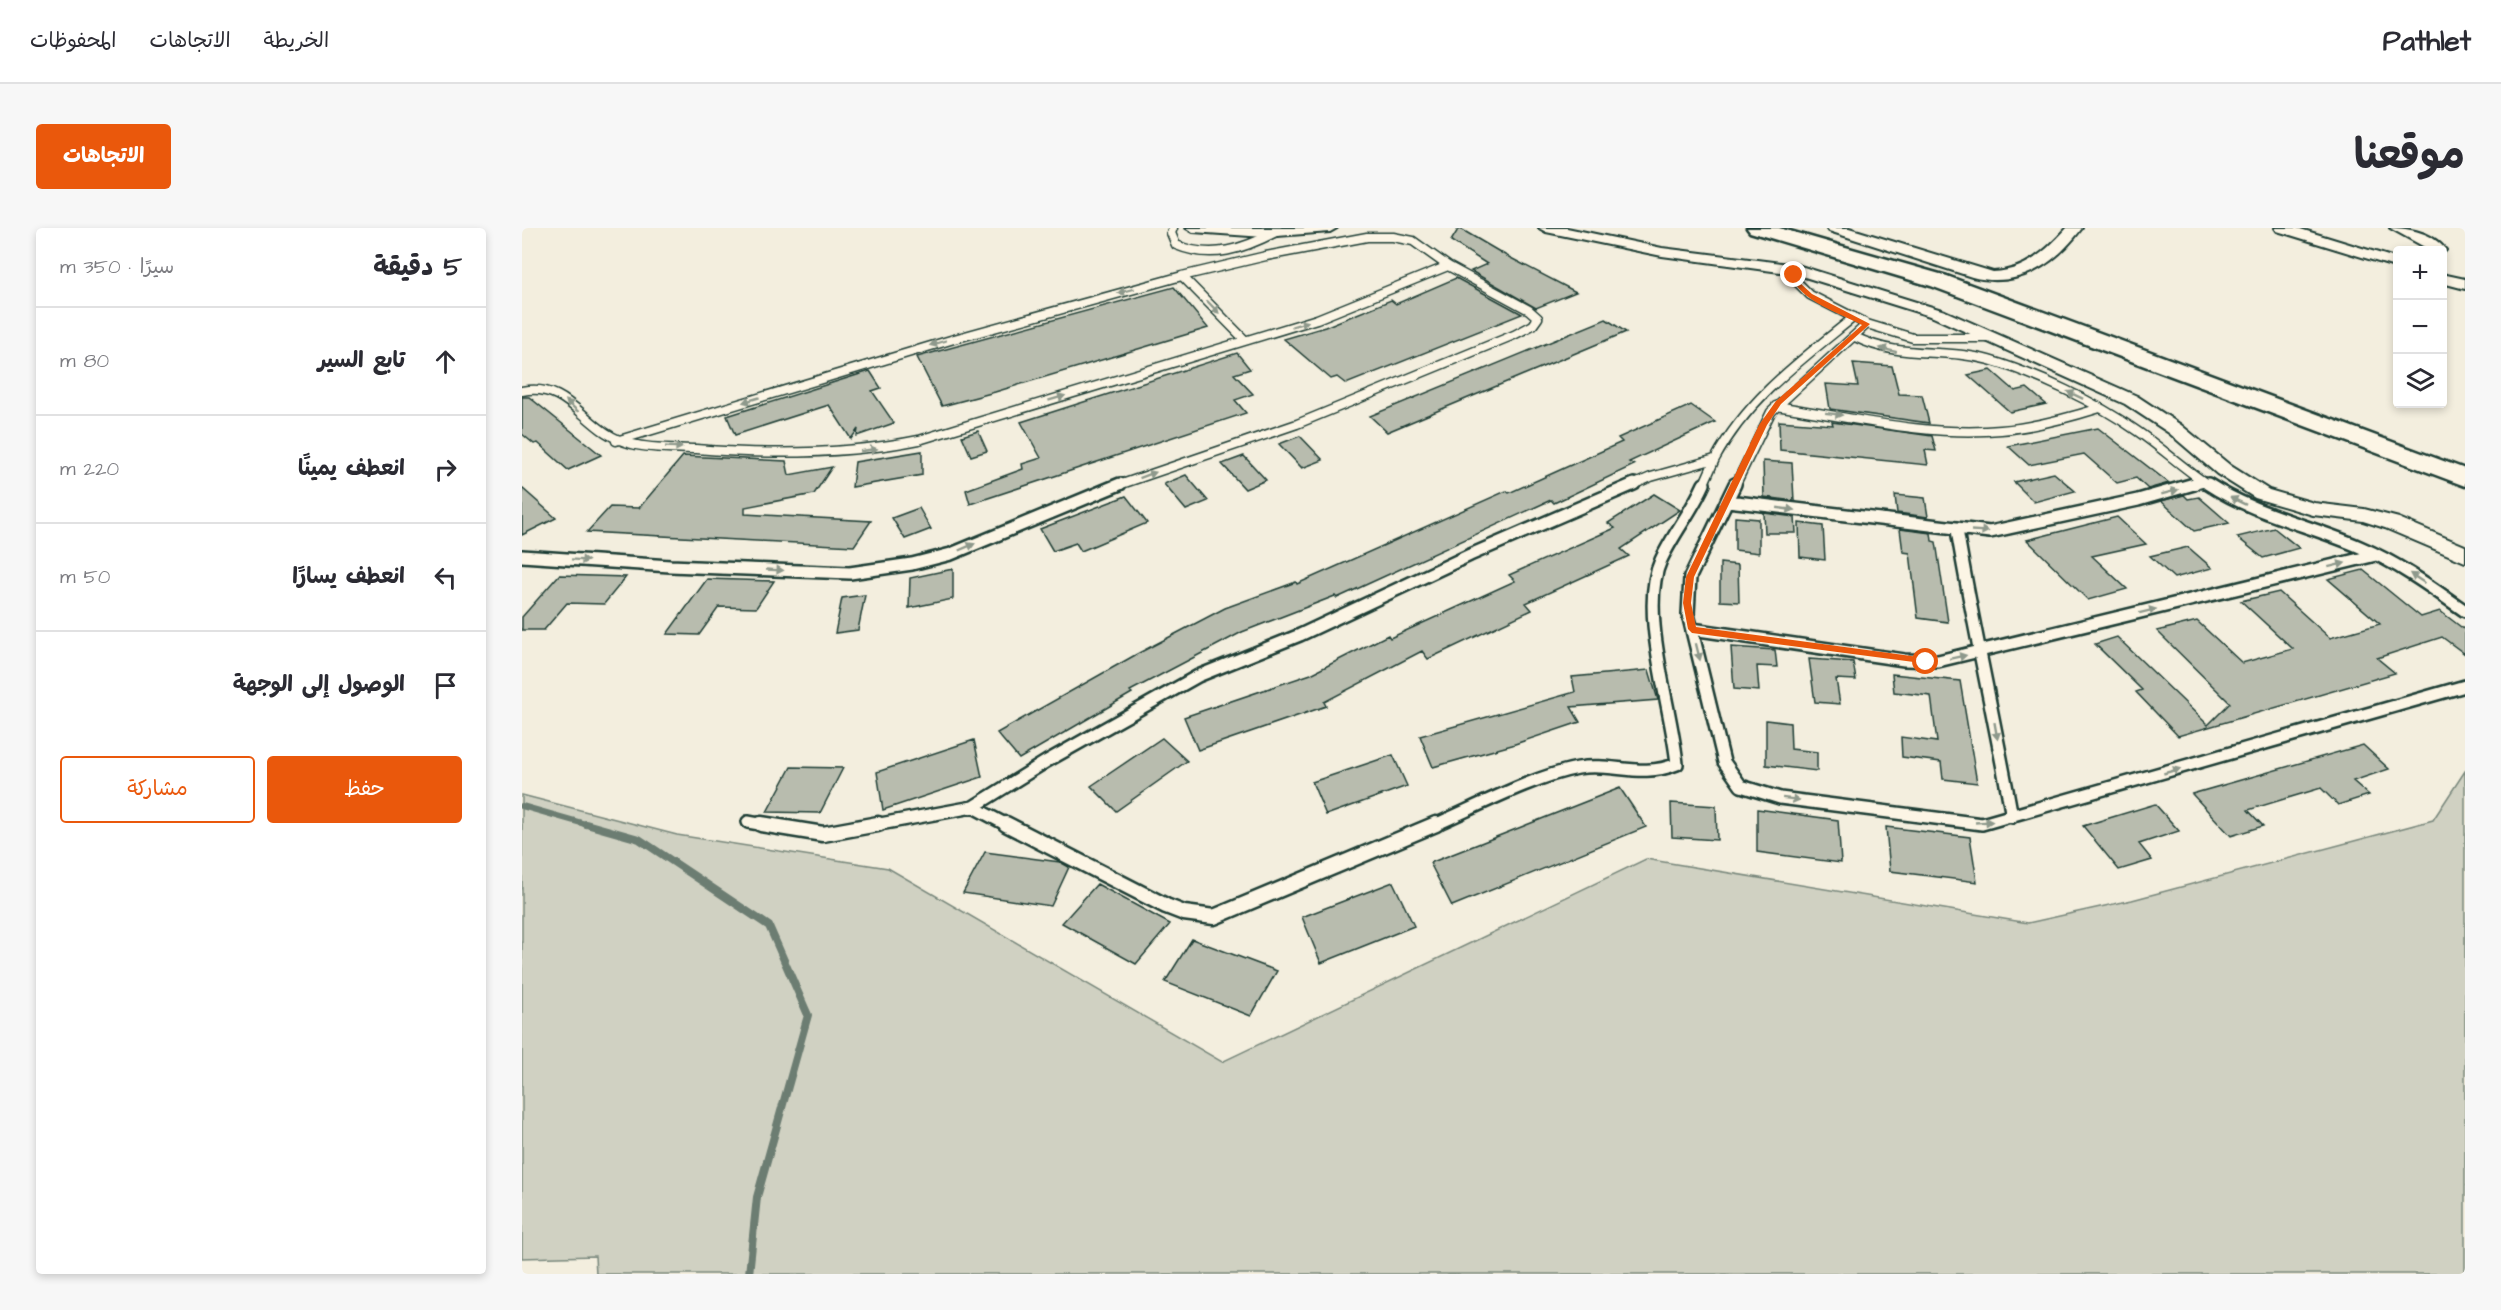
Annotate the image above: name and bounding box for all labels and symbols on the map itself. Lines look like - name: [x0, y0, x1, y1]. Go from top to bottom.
- route end: [1780, 261, 1806, 287]
- one-way arrow: [1117, 287, 1135, 296]
- one-way arrow: [1206, 300, 1220, 315]
- one-way arrow: [1291, 319, 1309, 328]
- one-way arrow: [929, 339, 947, 348]
- one-way arrow: [1879, 345, 1897, 355]
- one-way arrow: [2067, 391, 2084, 400]
- one-way arrow: [1048, 393, 1066, 402]
- one-way arrow: [742, 396, 760, 405]
- one-way arrow: [565, 399, 580, 413]
- one-way arrow: [1824, 409, 1843, 419]
- one-way arrow: [665, 443, 684, 452]
- one-way arrow: [860, 446, 879, 455]
- one-way arrow: [1139, 469, 1157, 479]
- one-way arrow: [2161, 486, 2179, 496]
- one-way arrow: [2230, 497, 2247, 506]
- one-way arrow: [1777, 505, 1796, 514]
- one-way arrow: [1970, 527, 1989, 536]
- one-way arrow: [958, 542, 976, 552]
- one-way arrow: [571, 555, 590, 565]
- one-way arrow: [2328, 559, 2346, 569]
- one-way arrow: [766, 566, 785, 575]
- one-way arrow: [2409, 573, 2425, 584]
- one-way arrow: [2138, 606, 2157, 616]
- one-way arrow: [1693, 643, 1703, 661]
- route start: [1912, 648, 1938, 674]
- one-way arrow: [1949, 651, 1967, 661]
- one-way arrow: [1992, 722, 2001, 741]
- one-way arrow: [2163, 766, 2181, 775]
- one-way arrow: [1782, 794, 1801, 804]
- one-way arrow: [1975, 818, 1994, 827]

